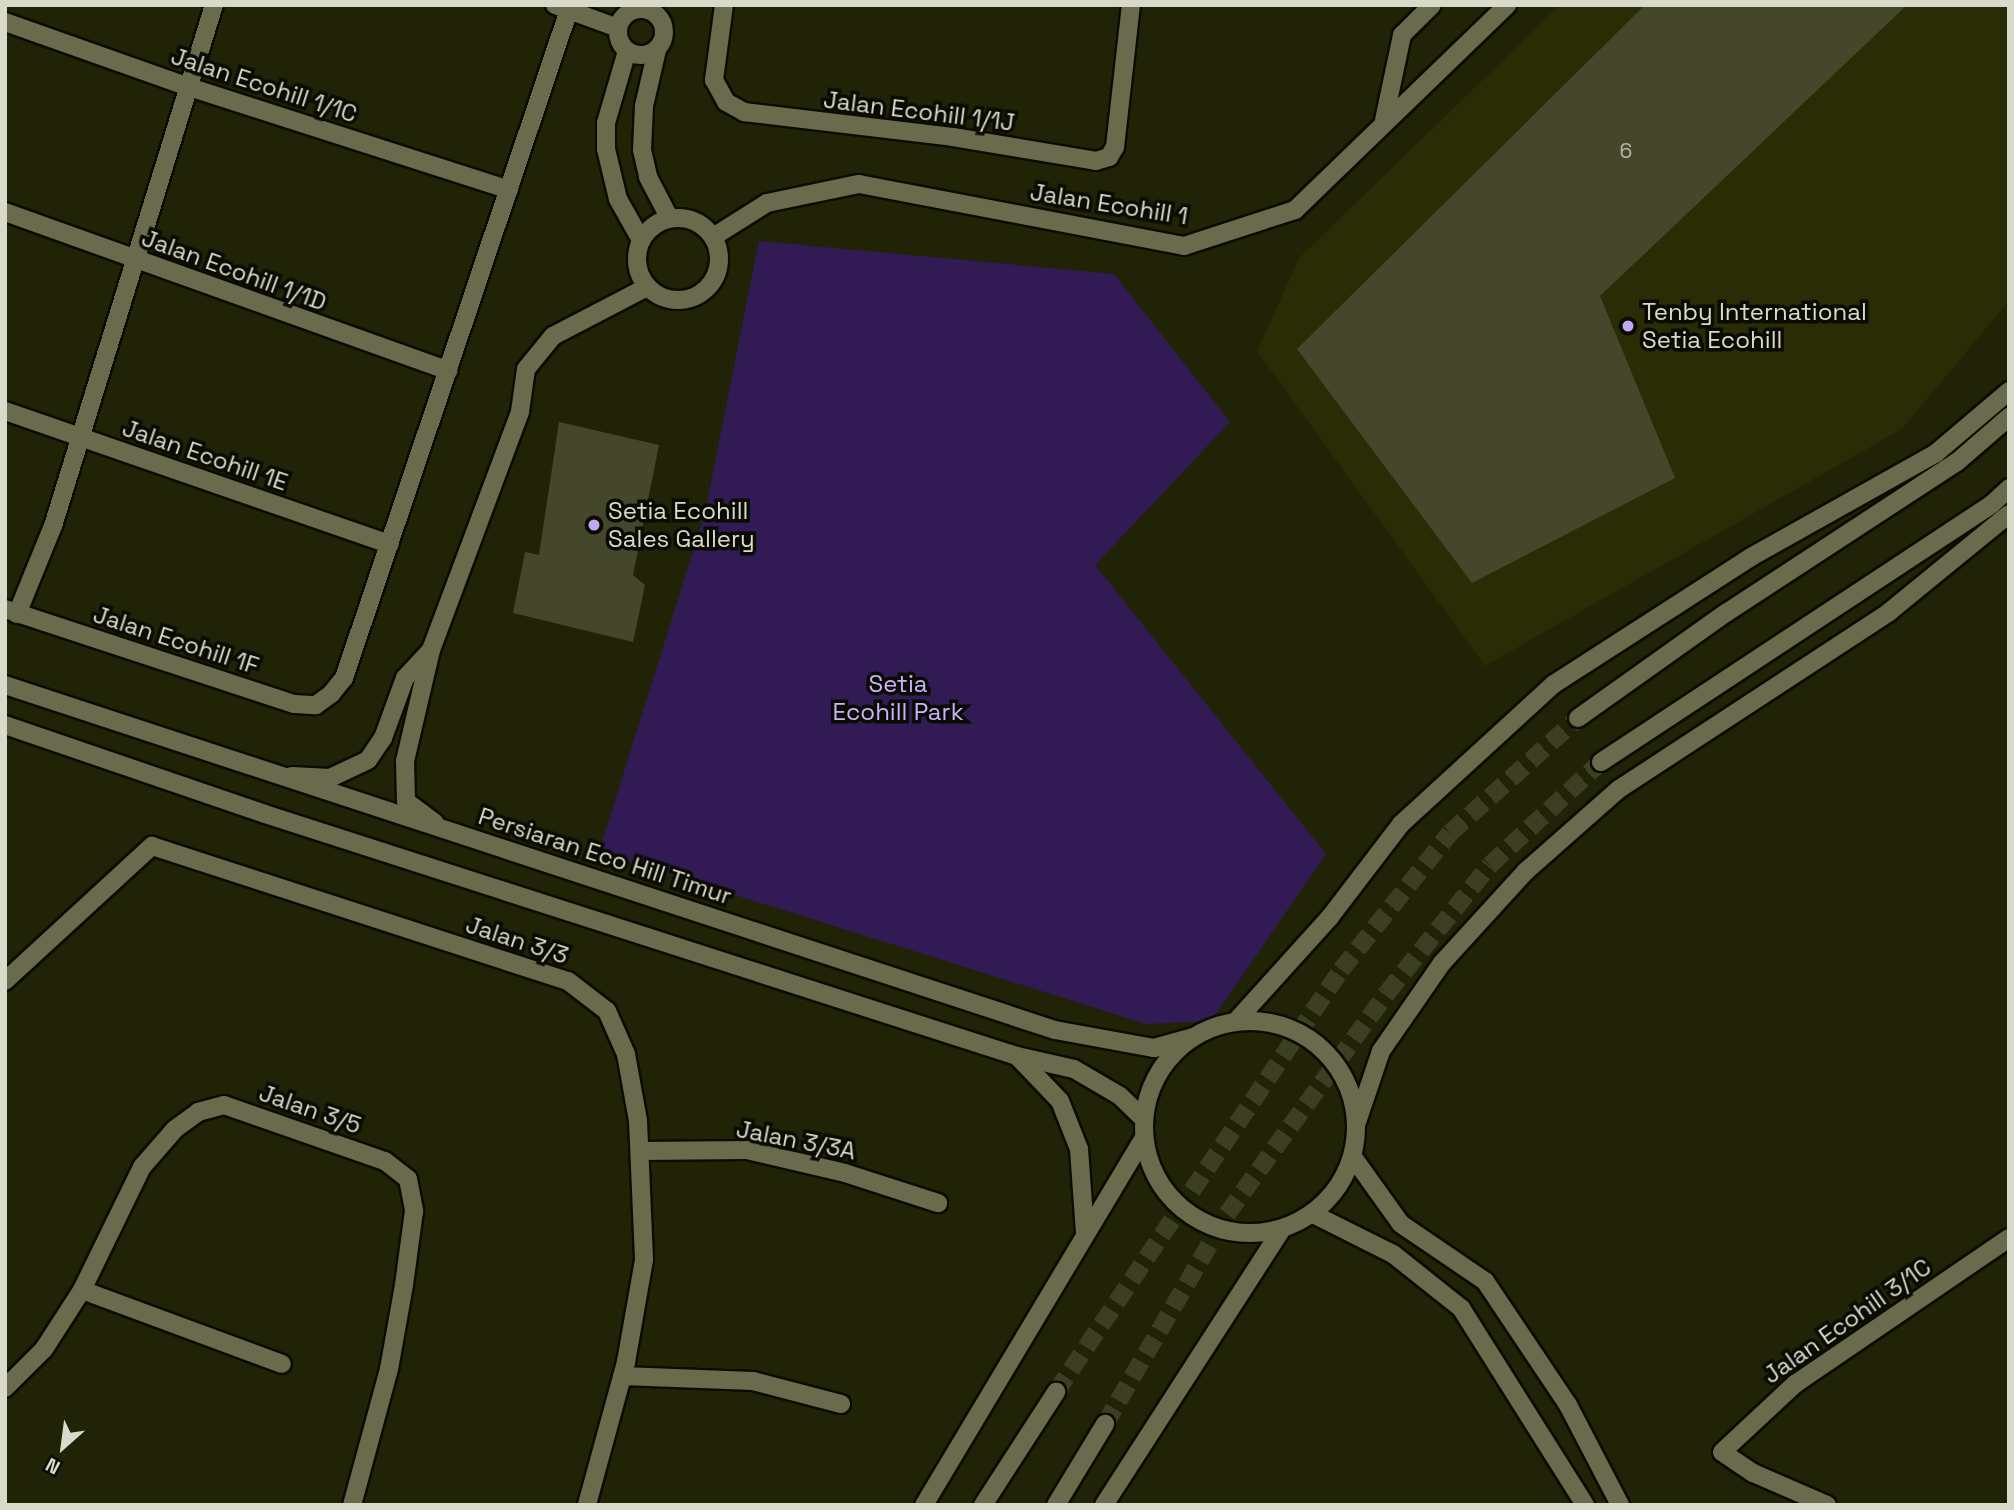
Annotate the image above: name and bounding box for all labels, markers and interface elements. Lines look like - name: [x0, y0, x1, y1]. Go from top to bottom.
- street label: Jalan Ecohill 1/1C: [168, 41, 360, 129]
- street label: Jalan Ecohill 1/1J: [822, 85, 1016, 137]
- house number: 6: [1620, 138, 1632, 164]
- street label: Jalan Ecohill 1: [1028, 177, 1190, 231]
- street label: Jalan Ecohill 1/1D: [138, 223, 330, 317]
- place label: Tenby International Setia Ecohill: [1642, 298, 1867, 354]
- marker: Tenby International Setia Ecohill: [1620, 318, 1636, 334]
- street label: Jalan Ecohill 1E: [119, 413, 291, 497]
- place label: Setia Ecohill Sales Gallery: [608, 497, 755, 553]
- marker: Setia Ecohill Sales Gallery: [586, 517, 602, 533]
- street label: Jalan Ecohill 1F: [90, 600, 262, 680]
- park label: Setia Ecohill Park: [832, 670, 964, 726]
- street label: Persiaran Eco Hill Timur: [475, 801, 735, 911]
- street label: Jalan 3/3: [462, 910, 572, 970]
- street label: Jalan 3/5: [255, 1078, 365, 1140]
- street label: Jalan 3/3A: [734, 1114, 858, 1166]
- street label: Jalan Ecohill 3/1C: [1758, 1252, 1936, 1390]
- north arrow: [28, 1412, 98, 1482]
- text: N: [41, 1452, 64, 1480]

